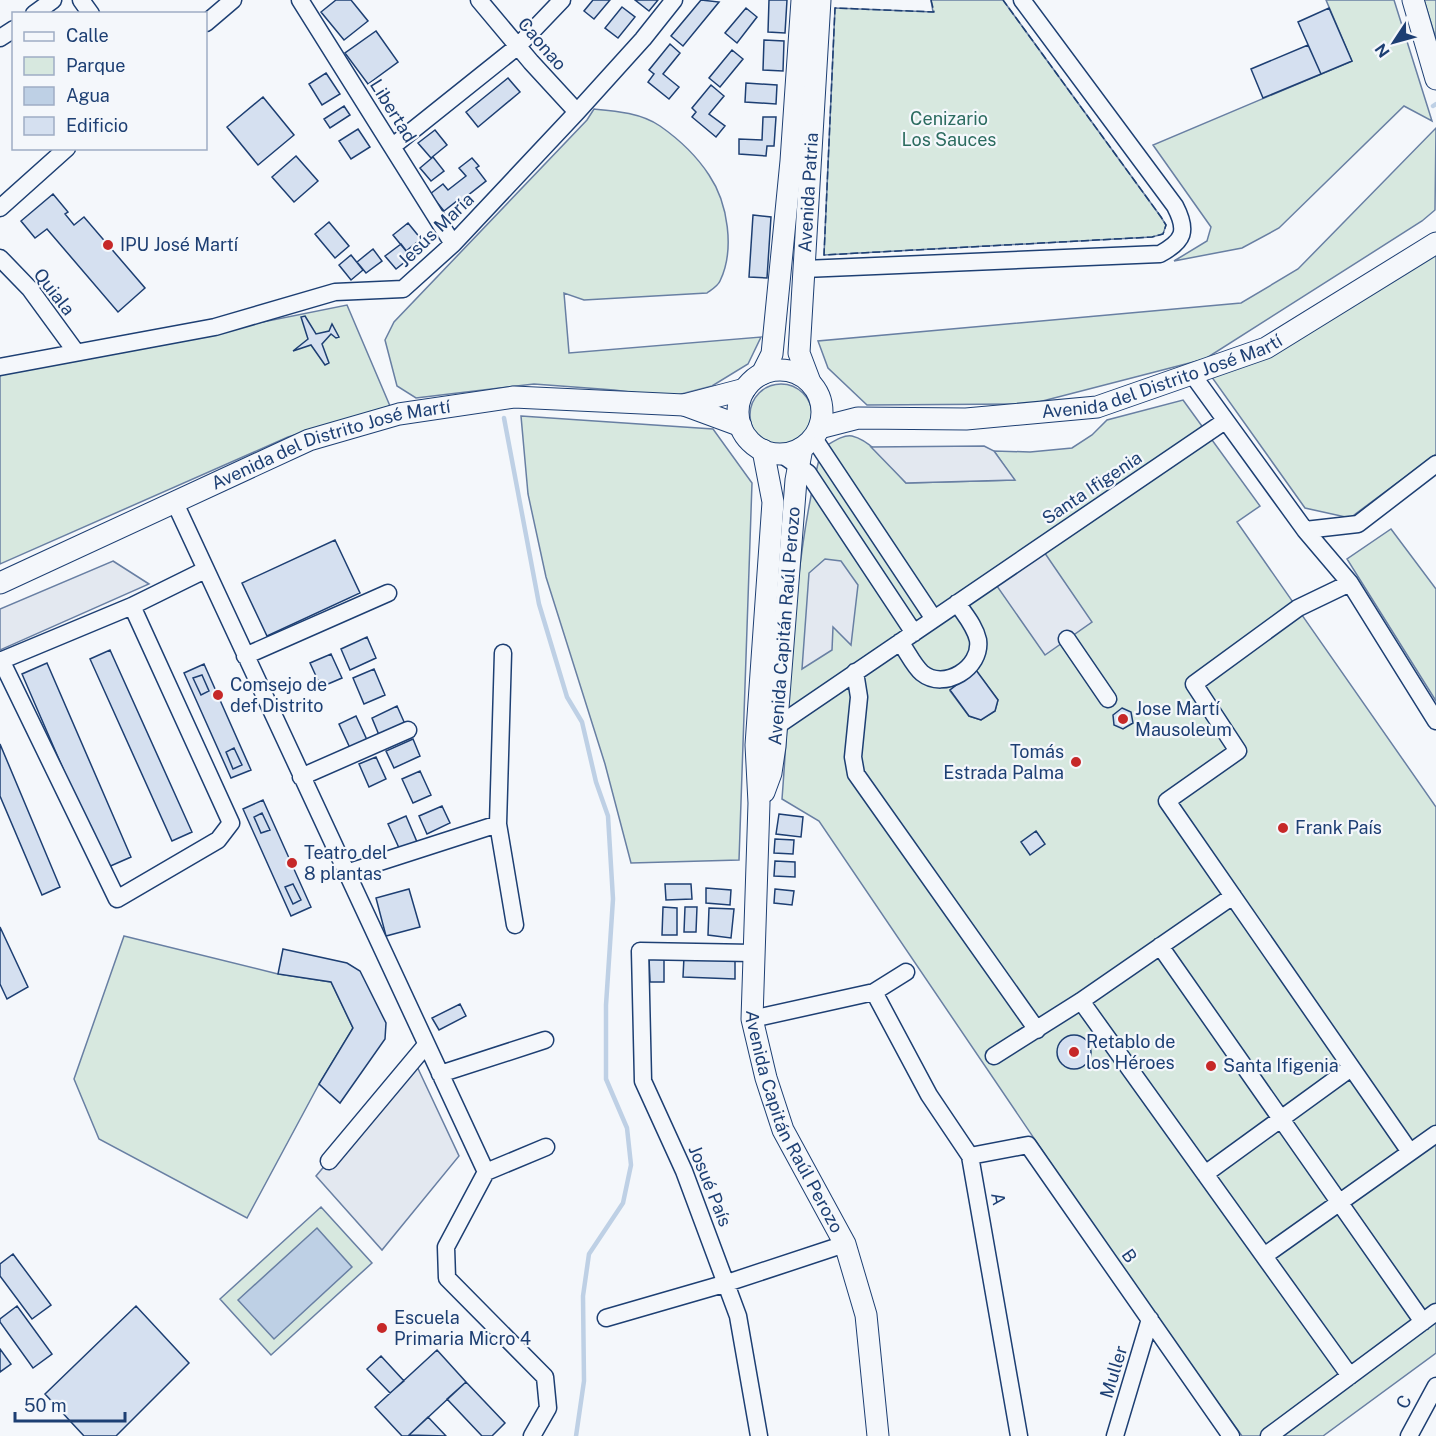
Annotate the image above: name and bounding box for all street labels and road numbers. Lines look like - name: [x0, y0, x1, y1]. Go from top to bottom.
- street label: Caonao: [514, 13, 571, 74]
- street label: Libertad: [366, 75, 421, 146]
- street label: Avenida Patria: [794, 132, 822, 253]
- street label: Jesús María: [393, 188, 478, 271]
- street label: Quiala: [30, 264, 79, 319]
- street label: Avenida del Distrito José Martí: [1041, 329, 1286, 422]
- street label: Avenida del Distrito José Martí: [208, 395, 452, 494]
- street label: Santa Ifigenia: [1038, 447, 1146, 529]
- street label: Avenida Capitán Raúl Perozo: [764, 506, 804, 746]
- street label: Avenida Capitán Raúl Perozo: [742, 1010, 848, 1236]
- street label: Josué País: [685, 1142, 736, 1230]
- street label: A: [987, 1191, 1010, 1207]
- street label: B: [1117, 1245, 1141, 1267]
- street label: Muller: [1096, 1343, 1131, 1401]
- street label: C: [1391, 1392, 1416, 1412]

